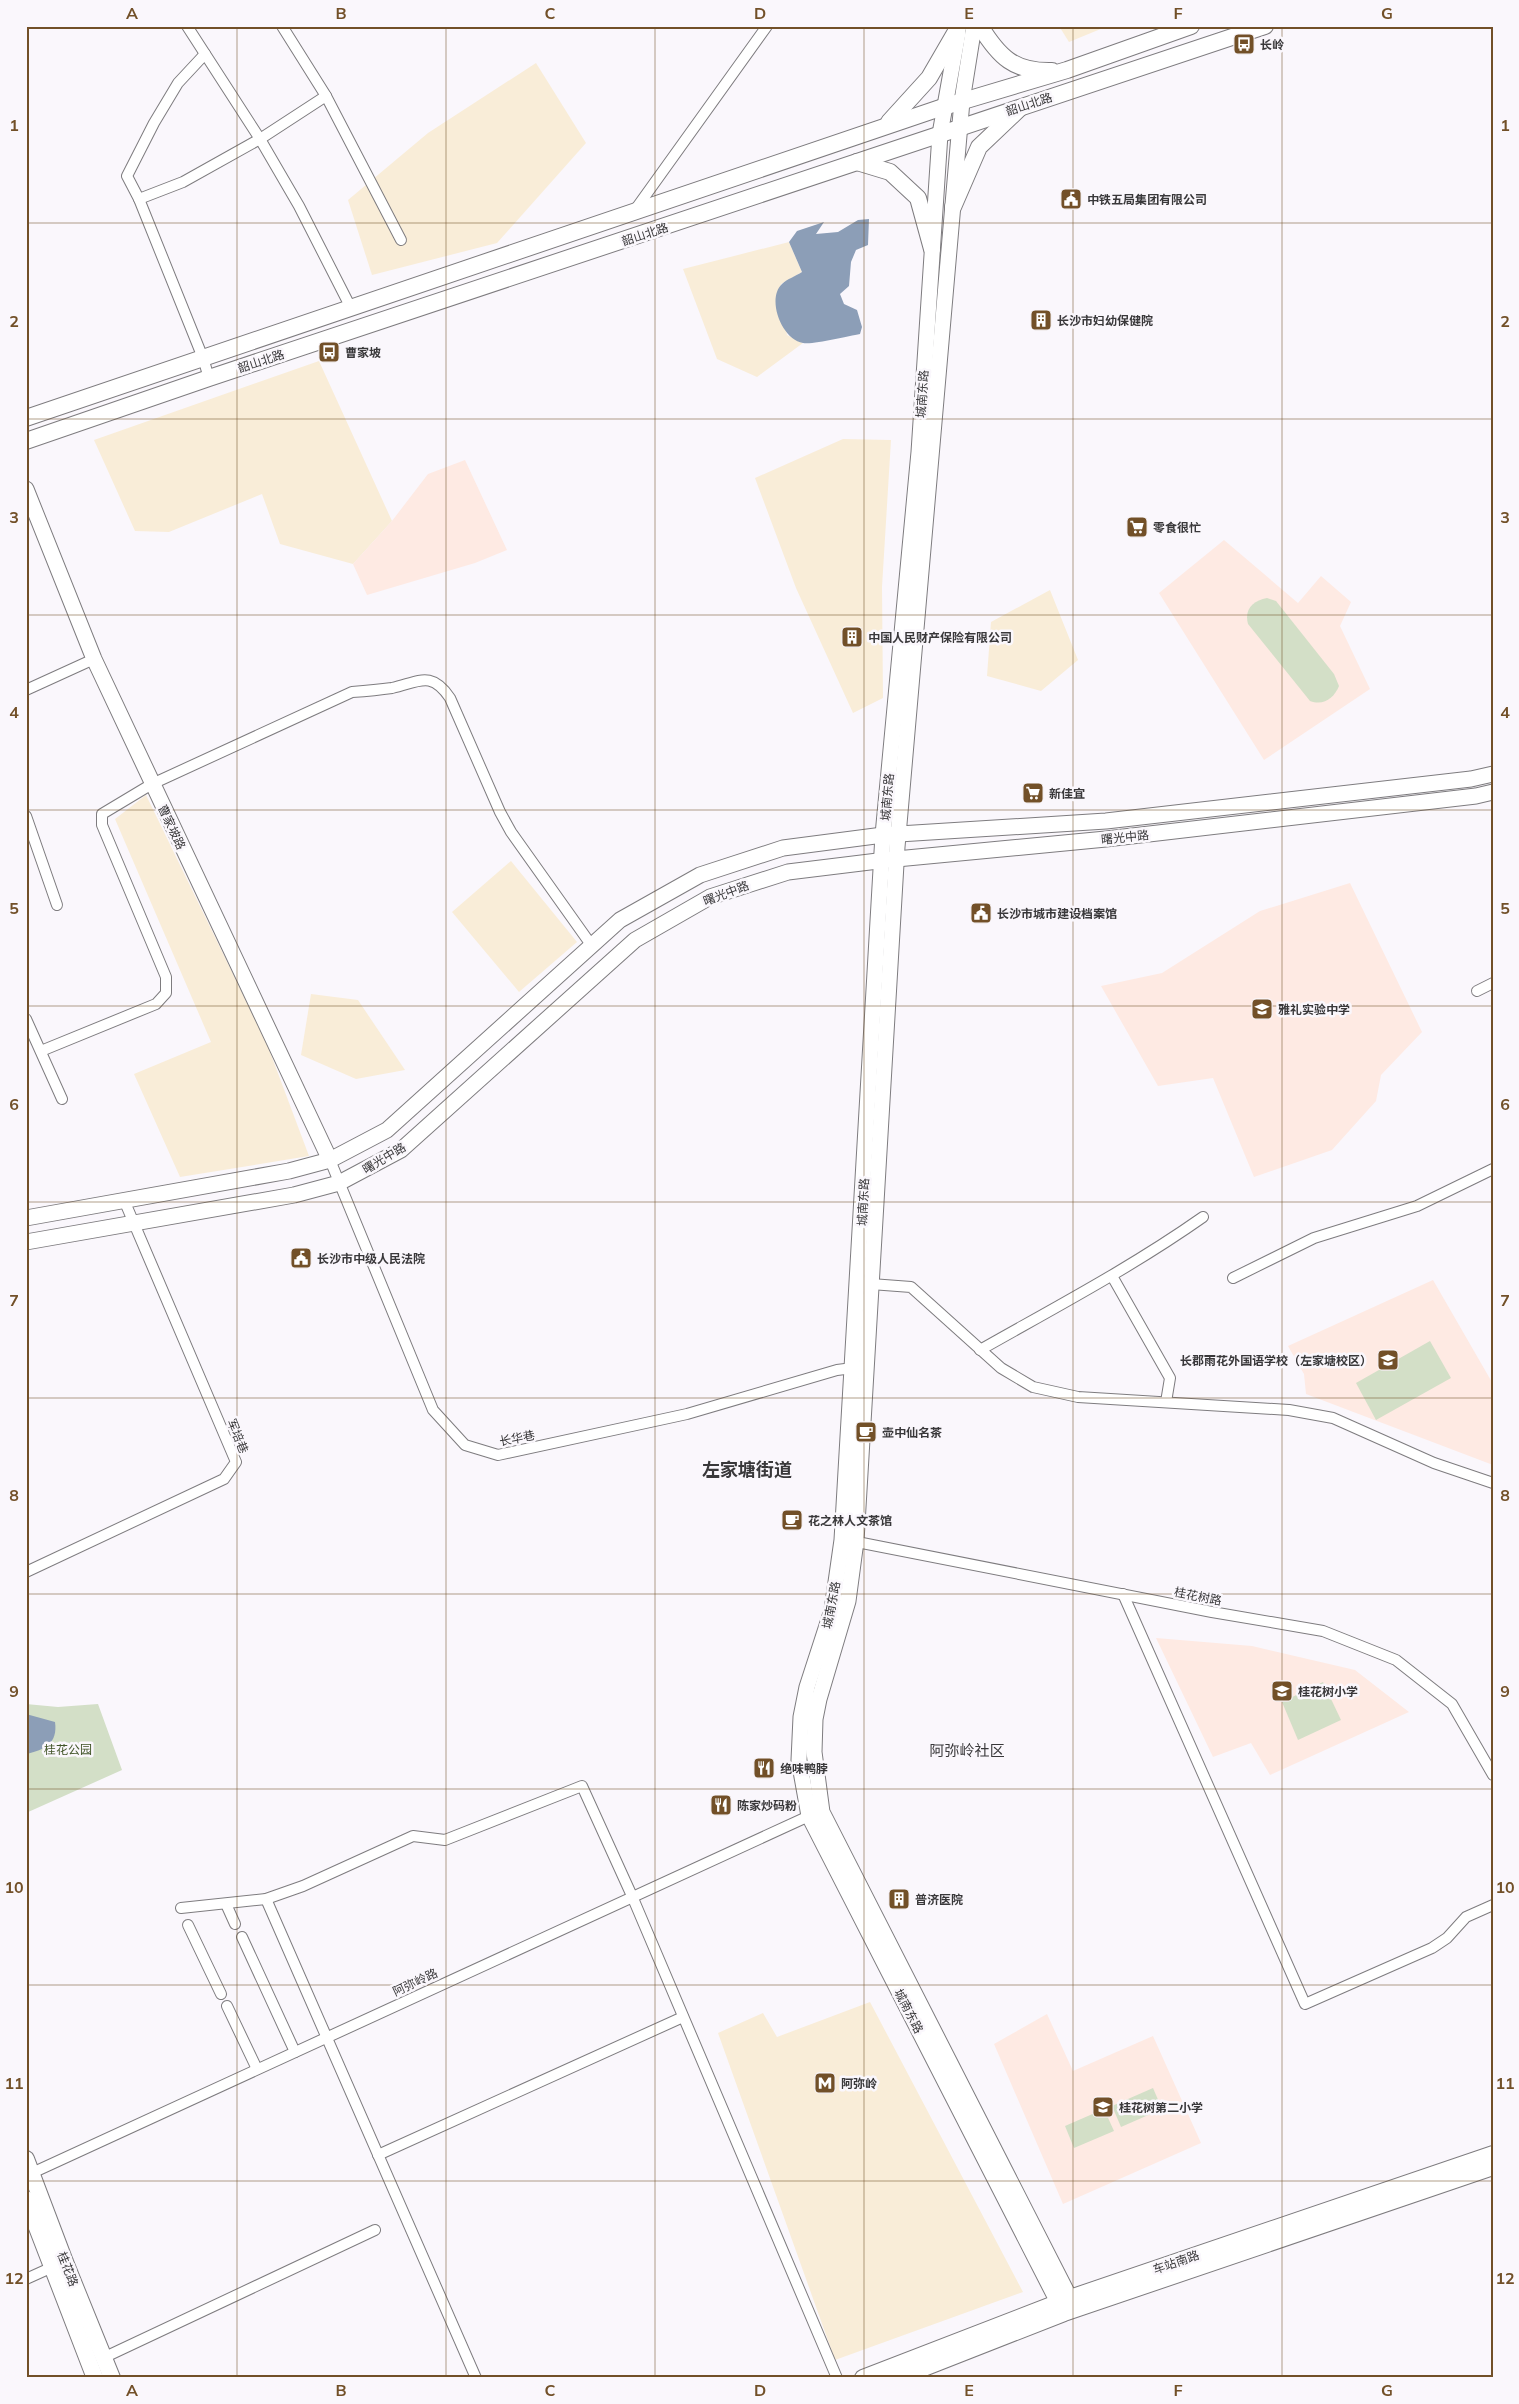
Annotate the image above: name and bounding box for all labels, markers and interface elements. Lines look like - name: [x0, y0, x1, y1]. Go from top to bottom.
- text: A: [126, 3, 138, 23]
- text: B: [335, 3, 347, 23]
- text: C: [545, 3, 556, 23]
- text: D: [754, 3, 766, 23]
- text: E: [964, 3, 974, 23]
- text: F: [1173, 3, 1183, 23]
- text: G: [1381, 3, 1393, 23]
- bus stop icon: 长岭: [1232, 32, 1256, 56]
- place label: 长岭: [1260, 37, 1284, 52]
- street label: 韶山北路: [1004, 89, 1054, 119]
- text: 1: [9, 115, 19, 135]
- text: 1: [1500, 115, 1510, 135]
- public building icon: 中铁五局集团有限公司: [1059, 187, 1083, 211]
- place label: 中铁五局集团有限公司: [1087, 192, 1207, 207]
- street label: 韶山北路: [620, 219, 670, 249]
- building icon: 长沙市妇幼保健院: [1029, 308, 1053, 332]
- text: 2: [9, 311, 19, 331]
- text: 2: [1500, 311, 1510, 331]
- place label: 长沙市妇幼保健院: [1057, 313, 1153, 328]
- bus stop icon: 曹家坡: [317, 340, 341, 364]
- place label: 曹家坡: [345, 345, 381, 360]
- street label: 韶山北路: [236, 346, 286, 376]
- street label: 城南东路: [913, 370, 931, 418]
- text: 3: [9, 507, 19, 527]
- text: 3: [1500, 507, 1510, 527]
- supermarket icon: 零食很忙: [1125, 515, 1149, 539]
- place label: 零食很忙: [1153, 520, 1201, 535]
- building icon: 中国人民财产保险有限公司: [840, 625, 864, 649]
- place label: 中国人民财产保险有限公司: [868, 630, 1012, 645]
- text: 4: [9, 702, 19, 722]
- text: 4: [1500, 702, 1510, 722]
- street label: 城南东路: [877, 772, 897, 822]
- supermarket icon: 新佳宜: [1021, 781, 1045, 805]
- place label: 新佳宜: [1049, 786, 1085, 801]
- street label: 曹家坡路: [155, 802, 189, 852]
- street label: 曙光中路: [1100, 827, 1150, 847]
- street label: 曙光中路: [701, 877, 751, 909]
- text: 5: [9, 898, 19, 918]
- text: 5: [1500, 898, 1510, 918]
- public building icon: 长沙市城市建设档案馆: [969, 901, 993, 925]
- place label: 长沙市城市建设档案馆: [997, 906, 1117, 921]
- school or university icon: 雅礼实验中学: [1250, 997, 1274, 1021]
- place label: 雅礼实验中学: [1278, 1002, 1350, 1017]
- text: 6: [9, 1094, 19, 1114]
- text: 6: [1500, 1094, 1510, 1114]
- street label: 曙光中路: [360, 1139, 408, 1177]
- street label: 城南东路: [854, 1178, 872, 1226]
- public building icon: 长沙市中级人民法院: [289, 1246, 313, 1270]
- place label: 长沙市中级人民法院: [317, 1251, 425, 1266]
- text: 7: [9, 1290, 19, 1310]
- text: 7: [1500, 1290, 1510, 1310]
- school or university icon: 长郡雨花外国语学校（左家塘校区）: [1376, 1348, 1400, 1372]
- place label: 长郡雨花外国语学校（左家塘校区）: [1180, 1353, 1372, 1368]
- street label: 军培巷: [224, 1416, 252, 1456]
- cafe icon: 壶中仙名茶: [854, 1420, 878, 1444]
- place label: 壶中仙名茶: [882, 1425, 942, 1440]
- street label: 长华巷: [498, 1427, 536, 1449]
- district label: 左家塘街道: [702, 1458, 792, 1481]
- text: 8: [9, 1485, 19, 1505]
- text: 8: [1500, 1485, 1510, 1505]
- cafe icon: 花之林人文茶馆: [780, 1508, 804, 1532]
- place label: 花之林人文茶馆: [808, 1513, 892, 1528]
- street label: 城南东路: [819, 1580, 843, 1630]
- street label: 桂花树路: [1173, 1584, 1223, 1608]
- school or university icon: 桂花树小学: [1270, 1679, 1294, 1703]
- text: 9: [9, 1681, 19, 1701]
- text: 9: [1500, 1681, 1510, 1701]
- place label: 桂花树小学: [1298, 1684, 1358, 1699]
- district label: 阿弥岭社区: [929, 1741, 1005, 1760]
- park label: 桂花公园: [44, 1742, 92, 1757]
- restaurant icon: 绝味鸭脖: [752, 1756, 776, 1780]
- place label: 绝味鸭脖: [780, 1761, 828, 1776]
- restaurant icon: 陈家炒码粉: [709, 1793, 733, 1817]
- place label: 陈家炒码粉: [737, 1798, 797, 1813]
- text: 10: [4, 1877, 24, 1897]
- text: 10: [1495, 1877, 1515, 1897]
- building icon: 普济医院: [887, 1887, 911, 1911]
- place label: 普济医院: [915, 1892, 963, 1907]
- street label: 阿弥岭路: [390, 1965, 440, 1999]
- street label: 城南东路: [891, 1986, 927, 2036]
- metro station icon: 阿弥岭: [813, 2071, 837, 2095]
- text: 11: [4, 2073, 24, 2093]
- text: 11: [1495, 2073, 1515, 2093]
- place label: 阿弥岭: [841, 2076, 877, 2091]
- school or university icon: 桂花树第二小学: [1091, 2095, 1115, 2119]
- place label: 桂花树第二小学: [1119, 2100, 1203, 2115]
- street label: 车站南路: [1151, 2247, 1201, 2277]
- street label: 桂花路: [55, 2250, 81, 2288]
- text: 12: [4, 2268, 24, 2288]
- text: 12: [1495, 2268, 1515, 2288]
- text: A: [126, 2380, 138, 2400]
- text: B: [335, 2380, 347, 2400]
- text: C: [545, 2380, 556, 2400]
- text: D: [754, 2380, 766, 2400]
- text: E: [964, 2380, 974, 2400]
- text: F: [1173, 2380, 1183, 2400]
- text: G: [1381, 2380, 1393, 2400]

